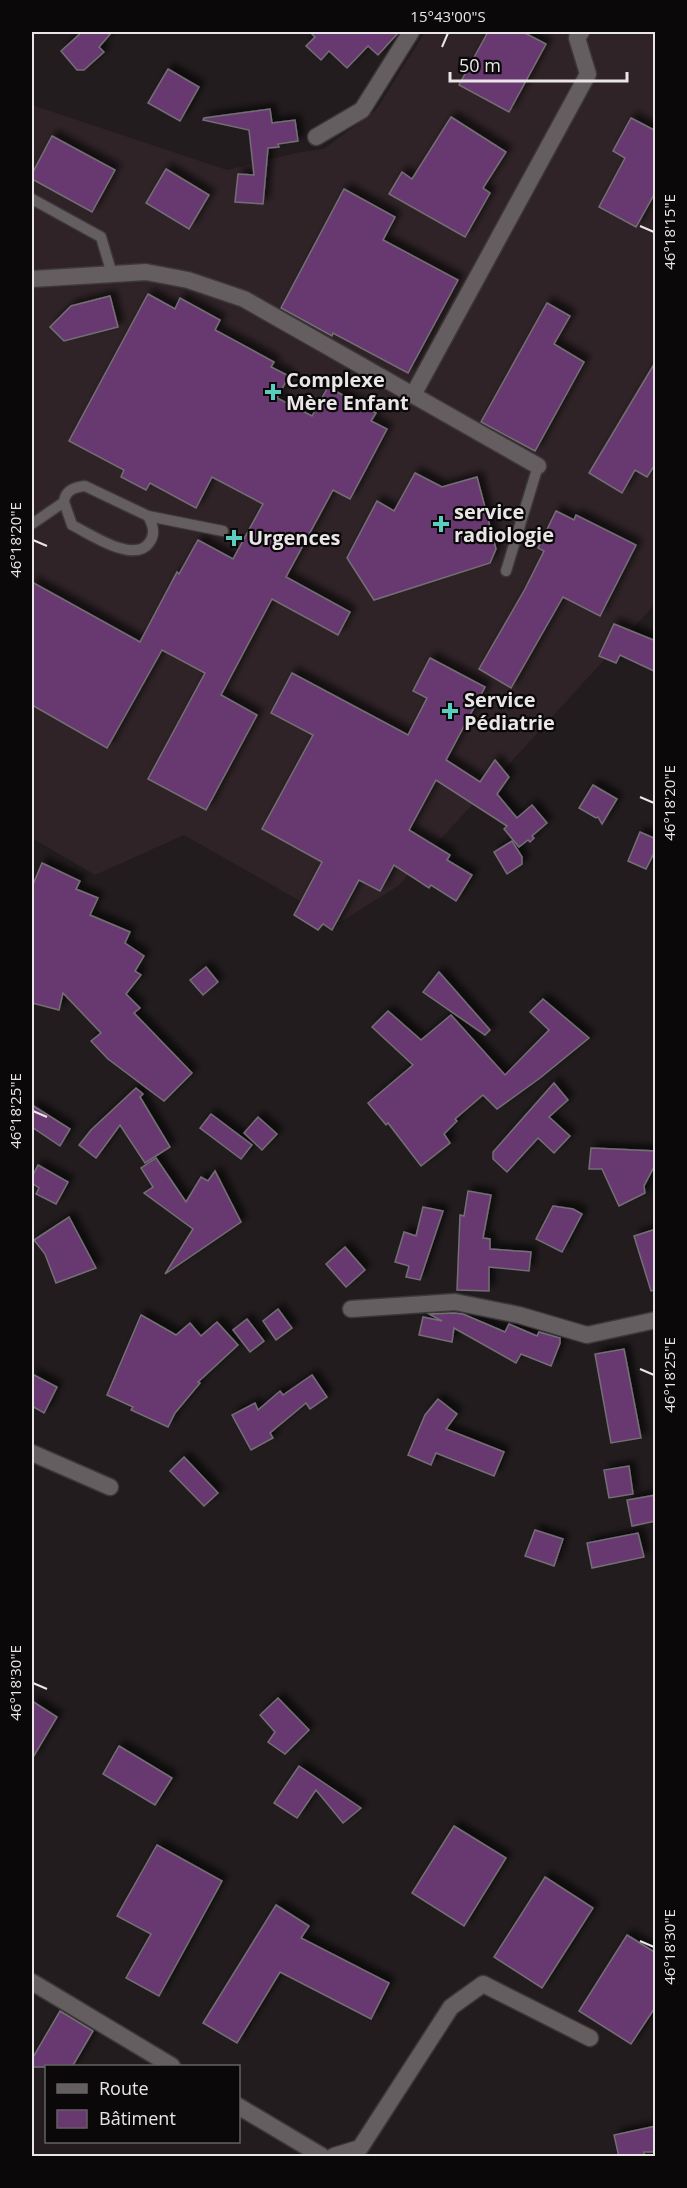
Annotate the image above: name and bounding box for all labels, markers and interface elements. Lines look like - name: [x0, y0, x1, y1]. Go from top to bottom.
- text: 15°43'00"S: [410, 6, 486, 26]
- scale bar: [450, 45, 627, 83]
- text: 50 m: [459, 53, 501, 77]
- text: 46°18'15"E: [659, 194, 679, 270]
- place label: Complexe Mère Enfant: [286, 366, 409, 416]
- marker: Complexe Mère Enfant: [264, 383, 282, 401]
- place label: service radiologie: [454, 498, 554, 548]
- text: 46°18'20"E: [5, 502, 25, 578]
- marker: service radiologie: [432, 515, 450, 533]
- place label: Urgences: [248, 524, 341, 551]
- marker: Urgences: [225, 529, 243, 547]
- place label: Service Pédiatrie: [464, 686, 555, 736]
- marker: Service Pédiatrie: [441, 702, 459, 720]
- text: 46°18'20"E: [659, 765, 679, 841]
- text: 46°18'25"E: [5, 1073, 25, 1149]
- text: 46°18'25"E: [659, 1337, 679, 1413]
- text: 46°18'30"E: [5, 1645, 25, 1721]
- text: 46°18'30"E: [659, 1909, 679, 1985]
- legend: [45, 2065, 240, 2143]
- text: Route: [99, 2076, 149, 2100]
- text: Bâtiment: [99, 2106, 176, 2130]

